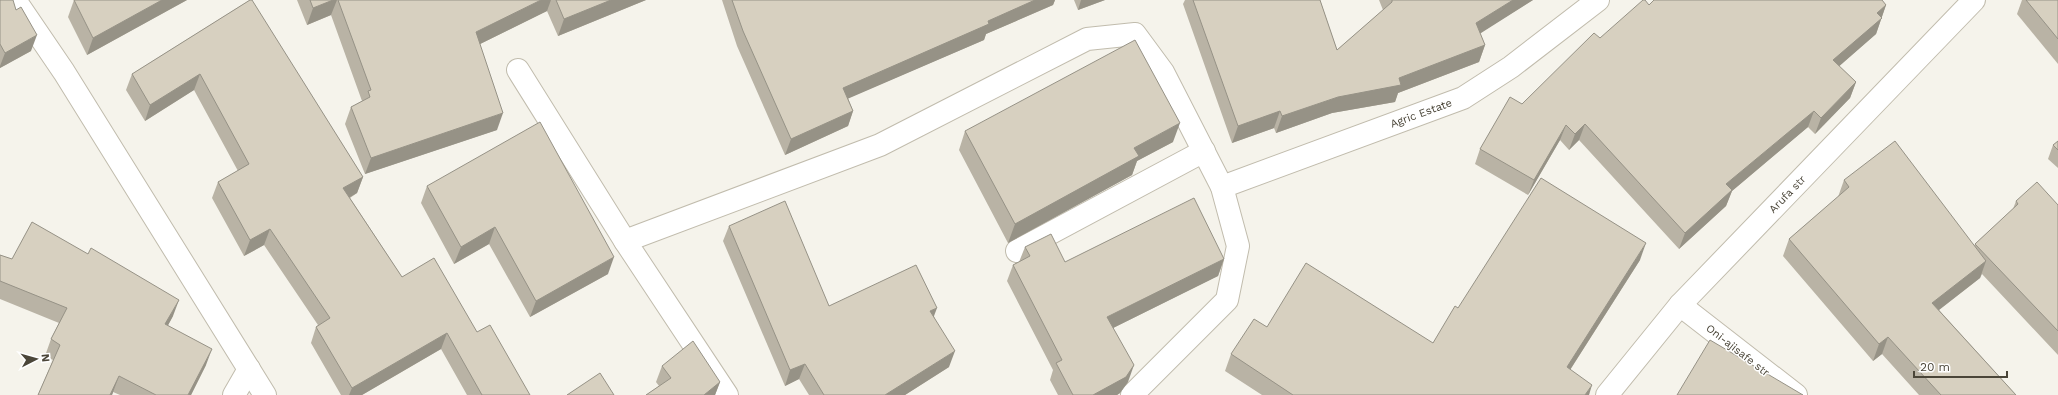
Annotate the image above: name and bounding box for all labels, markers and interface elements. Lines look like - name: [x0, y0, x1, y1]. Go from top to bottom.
- street label: Agric Estate: [1388, 96, 1454, 131]
- street label: Arufa str: [1766, 173, 1809, 216]
- street label: Oni-ajisafe str: [1703, 322, 1772, 379]
- north arrow: [16, 339, 56, 379]
- text: N: [39, 353, 52, 363]
- scale bar: [1914, 353, 2007, 379]
- text: 20 m: [1920, 360, 1950, 374]

